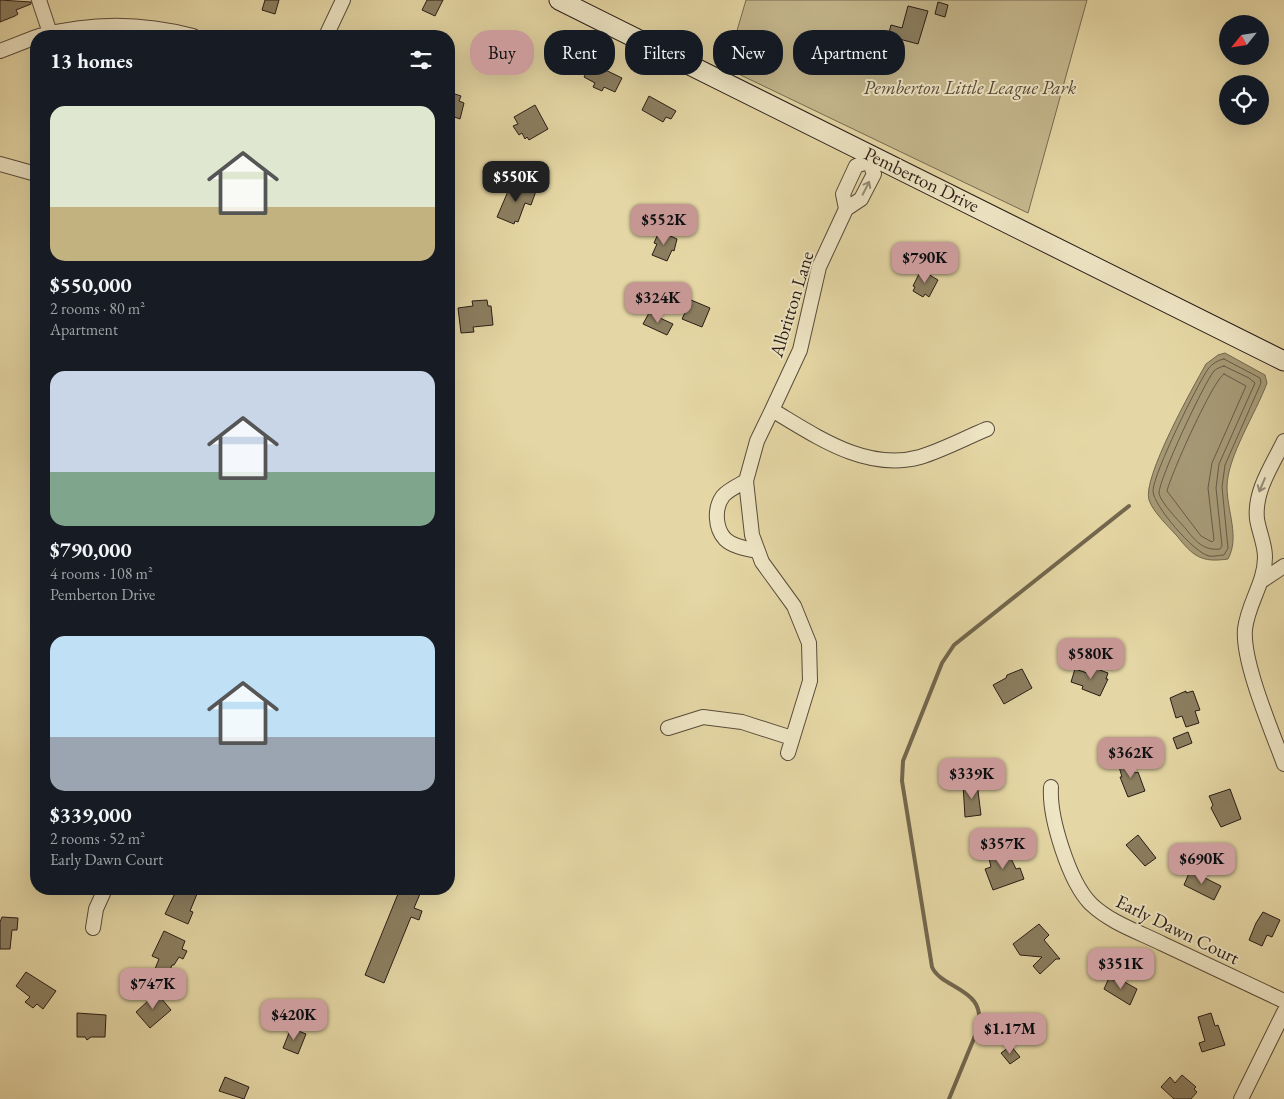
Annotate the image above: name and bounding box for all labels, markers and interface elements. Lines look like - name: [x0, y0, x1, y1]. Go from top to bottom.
- north arrow: [1219, 15, 1269, 65]
- map controls: [1219, 15, 1269, 125]
- chip: Buy: [470, 30, 534, 75]
- chip: Rent: [544, 30, 615, 75]
- chip: Filters: [625, 30, 703, 75]
- chip: New: [713, 30, 783, 75]
- chip: Apartment: [793, 30, 905, 75]
- icon: filters: [407, 46, 435, 74]
- text: 13 homes: [50, 47, 133, 74]
- park label: Pemberton Little League Park: [864, 75, 1077, 100]
- button: locate: [1219, 75, 1269, 125]
- icon: home: [198, 138, 288, 228]
- street label: Pemberton Drive: [860, 141, 983, 218]
- pin: $550K: [481, 160, 551, 203]
- text: $550K: [494, 166, 538, 187]
- one-way arrow: [861, 181, 871, 196]
- pin: $552K: [629, 204, 699, 246]
- text: $552K: [642, 209, 686, 230]
- pin: $790K: [890, 242, 960, 284]
- text: $790K: [903, 247, 947, 268]
- street label: Albritton Lane: [763, 248, 819, 361]
- text: $550,000: [50, 271, 132, 298]
- pin: $324K: [623, 282, 693, 324]
- text: $324K: [636, 287, 680, 308]
- text: 2 rooms · 80 m²: [50, 298, 145, 319]
- text: Apartment: [50, 319, 118, 340]
- icon: home: [198, 403, 288, 493]
- one-way arrow: [1257, 477, 1267, 492]
- text: $790,000: [50, 536, 132, 563]
- text: 4 rooms · 108 m²: [50, 563, 153, 584]
- text: Pemberton Drive: [50, 584, 155, 605]
- pin: $580K: [1056, 638, 1126, 680]
- text: $580K: [1069, 643, 1113, 664]
- icon: home: [198, 668, 288, 758]
- pin: $362K: [1096, 736, 1166, 779]
- text: $362K: [1109, 742, 1153, 763]
- pin: $339K: [937, 758, 1007, 800]
- text: $339K: [950, 763, 994, 784]
- text: $339,000: [50, 801, 132, 828]
- text: 2 rooms · 52 m²: [50, 828, 145, 849]
- pin: $357K: [968, 828, 1038, 870]
- text: $357K: [981, 833, 1025, 854]
- pin: $690K: [1167, 842, 1237, 885]
- text: $690K: [1180, 848, 1224, 869]
- text: Early Dawn Court: [50, 849, 163, 870]
- street label: Early Dawn Court: [1112, 889, 1244, 970]
- pin: $351K: [1086, 948, 1156, 990]
- text: $351K: [1099, 953, 1143, 974]
- pin: $747K: [118, 968, 188, 1010]
- text: $747K: [131, 973, 175, 994]
- pin: $420K: [259, 998, 329, 1041]
- text: $420K: [272, 1004, 316, 1025]
- pin: $1.17M: [969, 1012, 1051, 1055]
- text: $1.17M: [984, 1018, 1036, 1039]

